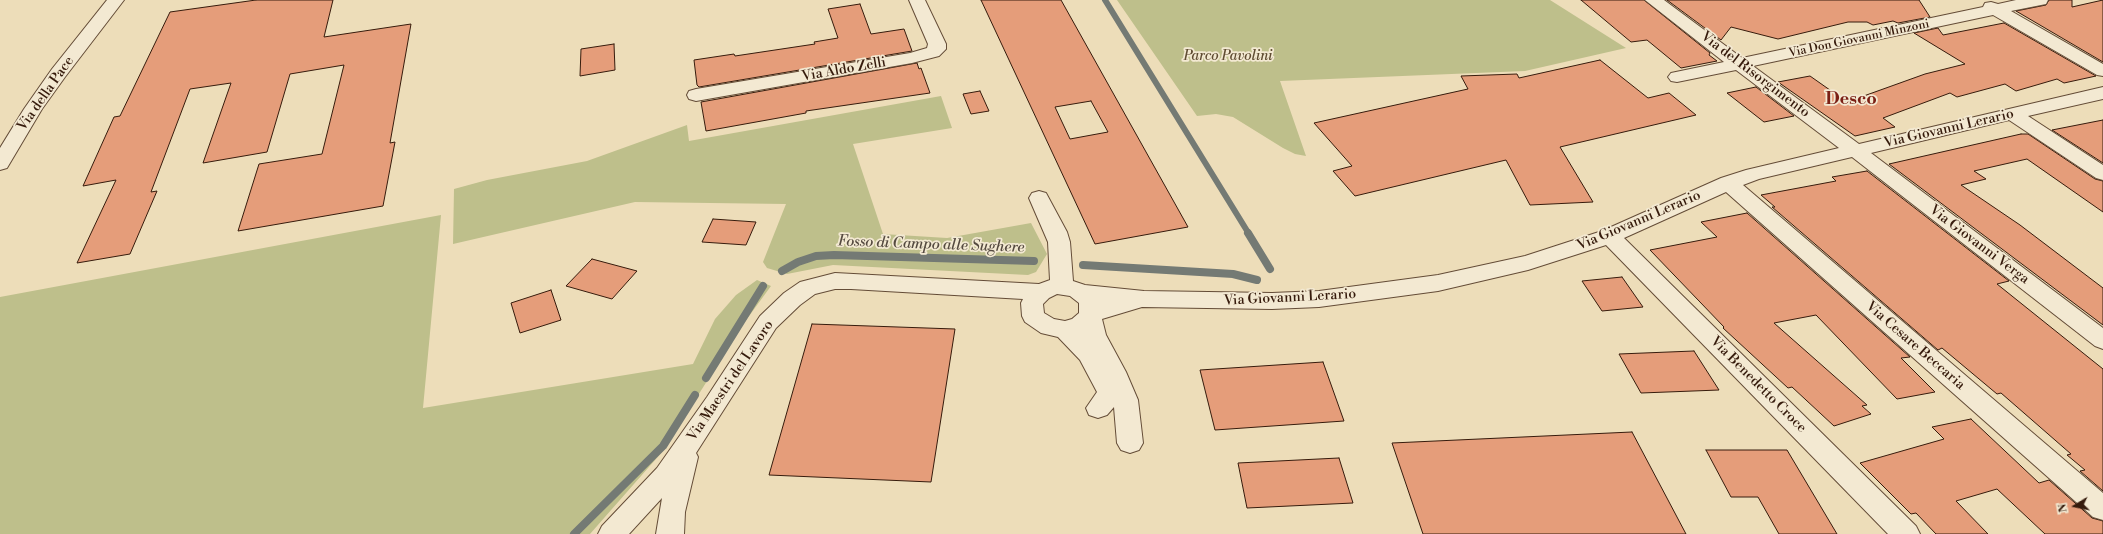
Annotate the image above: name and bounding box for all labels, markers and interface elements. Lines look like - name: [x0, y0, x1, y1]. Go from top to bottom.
- street label: Via Don Giovanni Minzoni: [1787, 17, 1931, 61]
- street label: Via del Risorgimento: [1697, 28, 1813, 122]
- park label: Parco Pavolini: [1183, 49, 1273, 65]
- street label: Via della Pace: [14, 53, 78, 135]
- street label: Via Aldo Zelli: [801, 54, 887, 86]
- district label: Desco: [1825, 89, 1877, 111]
- street label: Via Giovanni Lerario: [1882, 106, 2016, 152]
- street label: Via Giovanni Lerario: [1575, 187, 1703, 255]
- street label: Via Giovanni Verga: [1926, 202, 2032, 288]
- water label: Fosso di Campo alle Sughere: [837, 233, 1025, 257]
- street label: Via Giovanni Lerario: [1223, 286, 1357, 310]
- street label: Via Cesare Beccaria: [1862, 298, 1968, 394]
- street label: Via Maestri del Lavoro: [684, 317, 778, 445]
- street label: Via Benedetto Croce: [1706, 333, 1810, 437]
- north arrow: [2055, 486, 2095, 526]
- text: N: [2056, 503, 2071, 514]

